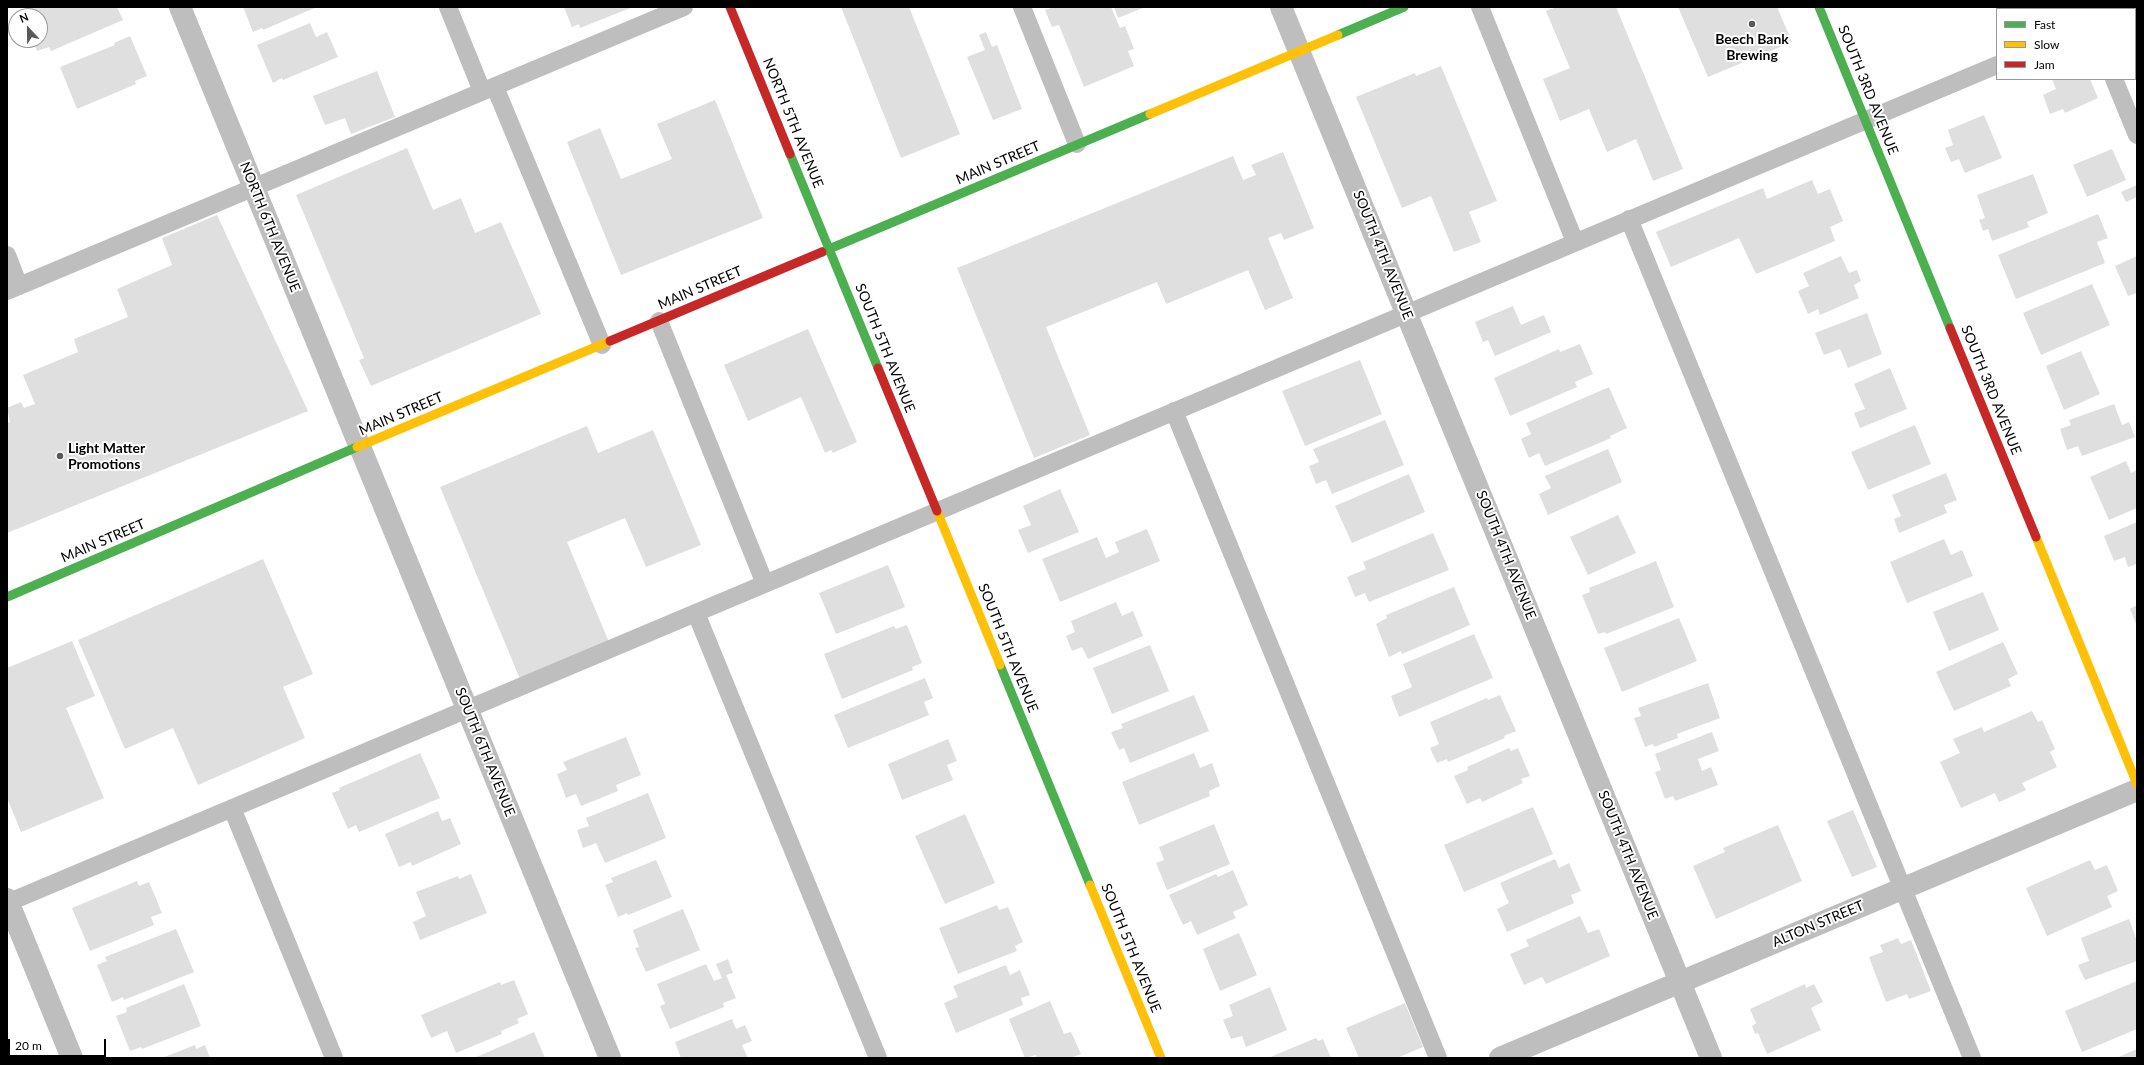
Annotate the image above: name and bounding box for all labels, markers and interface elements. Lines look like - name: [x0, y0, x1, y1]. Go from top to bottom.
- north arrow: [8, 8, 48, 48]
- legend: [1996, 8, 2136, 80]
- text: N: [17, 10, 30, 25]
- text: Fast: [2034, 17, 2055, 32]
- marker: Beech Bank Brewing: [1747, 19, 1757, 29]
- street label: SOUTH 3RD AVENUE: [1834, 23, 1902, 157]
- place label: Beech Bank Brewing: [1715, 31, 1789, 64]
- text: Slow: [2034, 37, 2059, 52]
- street label: NORTH 5TH AVENUE: [759, 55, 827, 191]
- text: Jam: [2034, 57, 2055, 72]
- street label: MAIN STREET: [953, 138, 1043, 188]
- street label: NORTH 6TH AVENUE: [236, 159, 304, 295]
- street label: SOUTH 4TH AVENUE: [1349, 188, 1417, 322]
- street label: MAIN STREET: [655, 263, 745, 313]
- street label: SOUTH 5TH AVENUE: [851, 281, 919, 415]
- street label: SOUTH 3RD AVENUE: [1957, 323, 2025, 457]
- street label: MAIN STREET: [356, 389, 446, 439]
- place label: Light Matter Promotions: [68, 440, 145, 472]
- marker: Light Matter Promotions: [55, 451, 65, 461]
- street label: SOUTH 4TH AVENUE: [1472, 488, 1540, 622]
- street label: MAIN STREET: [58, 516, 148, 566]
- street label: SOUTH 5TH AVENUE: [974, 581, 1042, 715]
- street label: SOUTH 6TH AVENUE: [451, 685, 519, 819]
- street label: SOUTH 4TH AVENUE: [1594, 788, 1662, 922]
- street label: SOUTH 5TH AVENUE: [1097, 881, 1165, 1015]
- street label: ALTON STREET: [1770, 897, 1866, 951]
- scale bar: [10, 1031, 108, 1057]
- text: 20 m: [15, 1038, 42, 1053]

